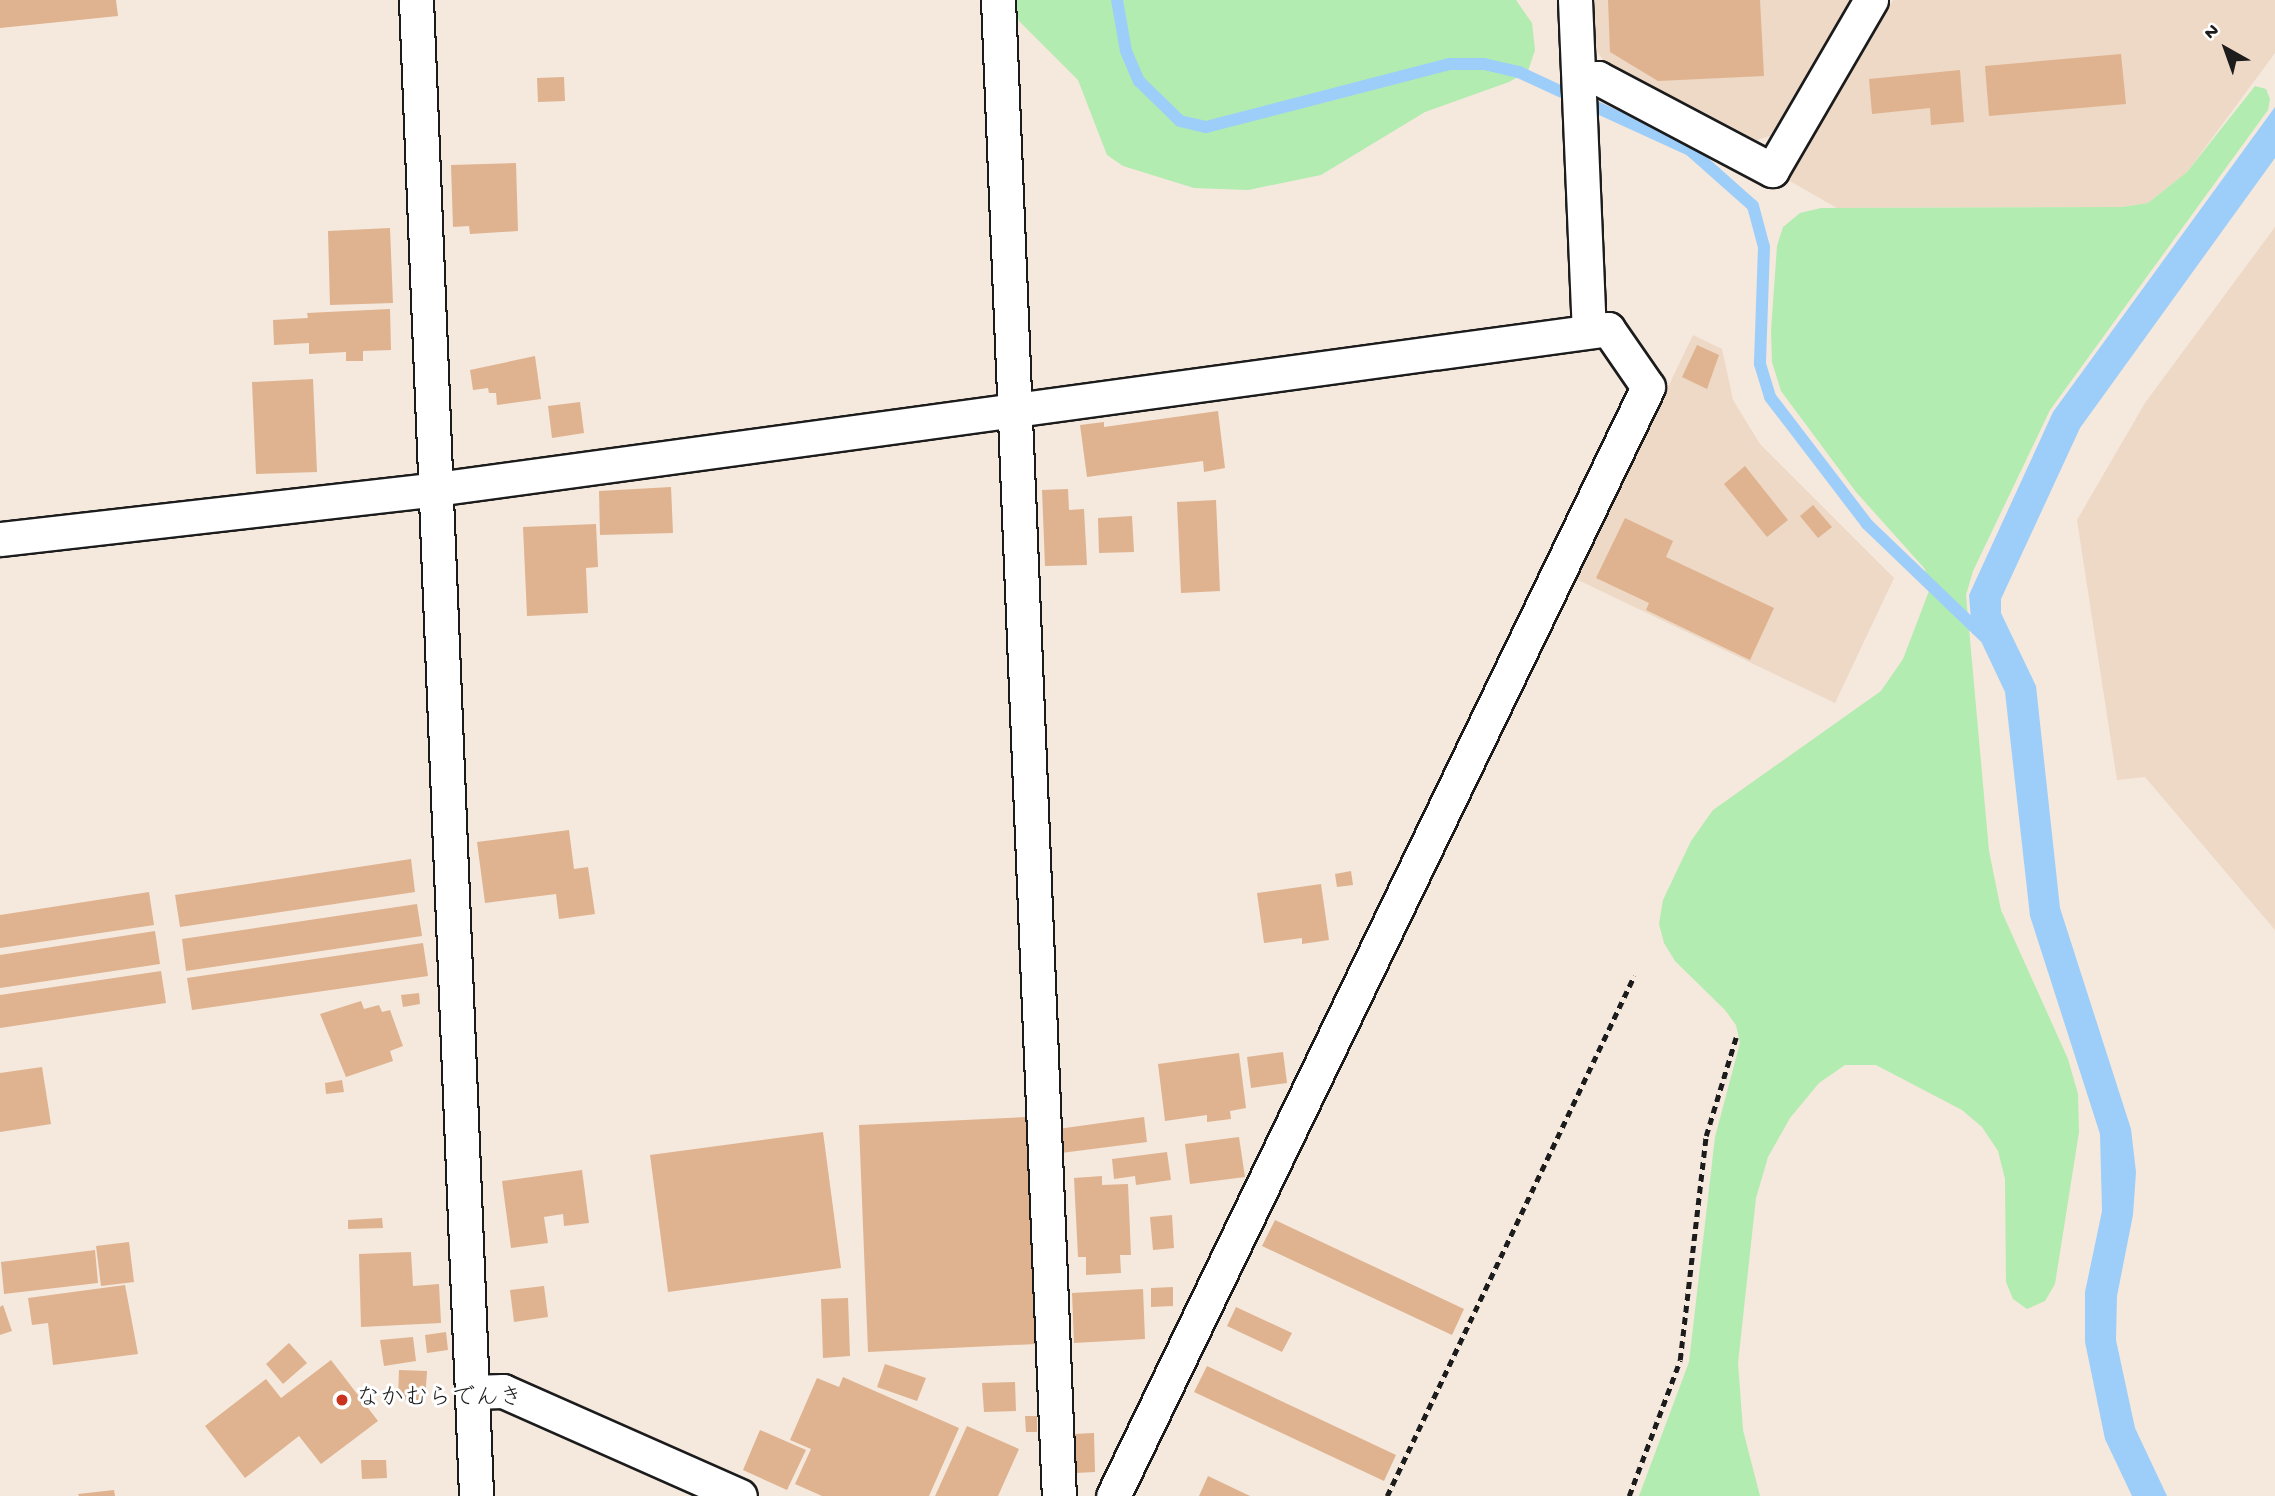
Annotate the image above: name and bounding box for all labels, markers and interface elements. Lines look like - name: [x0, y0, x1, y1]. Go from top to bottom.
- north arrow: [2191, 14, 2261, 84]
- text: N: [2200, 20, 2224, 45]
- place label: なかむらでんき: [356, 1386, 524, 1414]
- marker: なかむらでんき: [334, 1392, 350, 1408]

